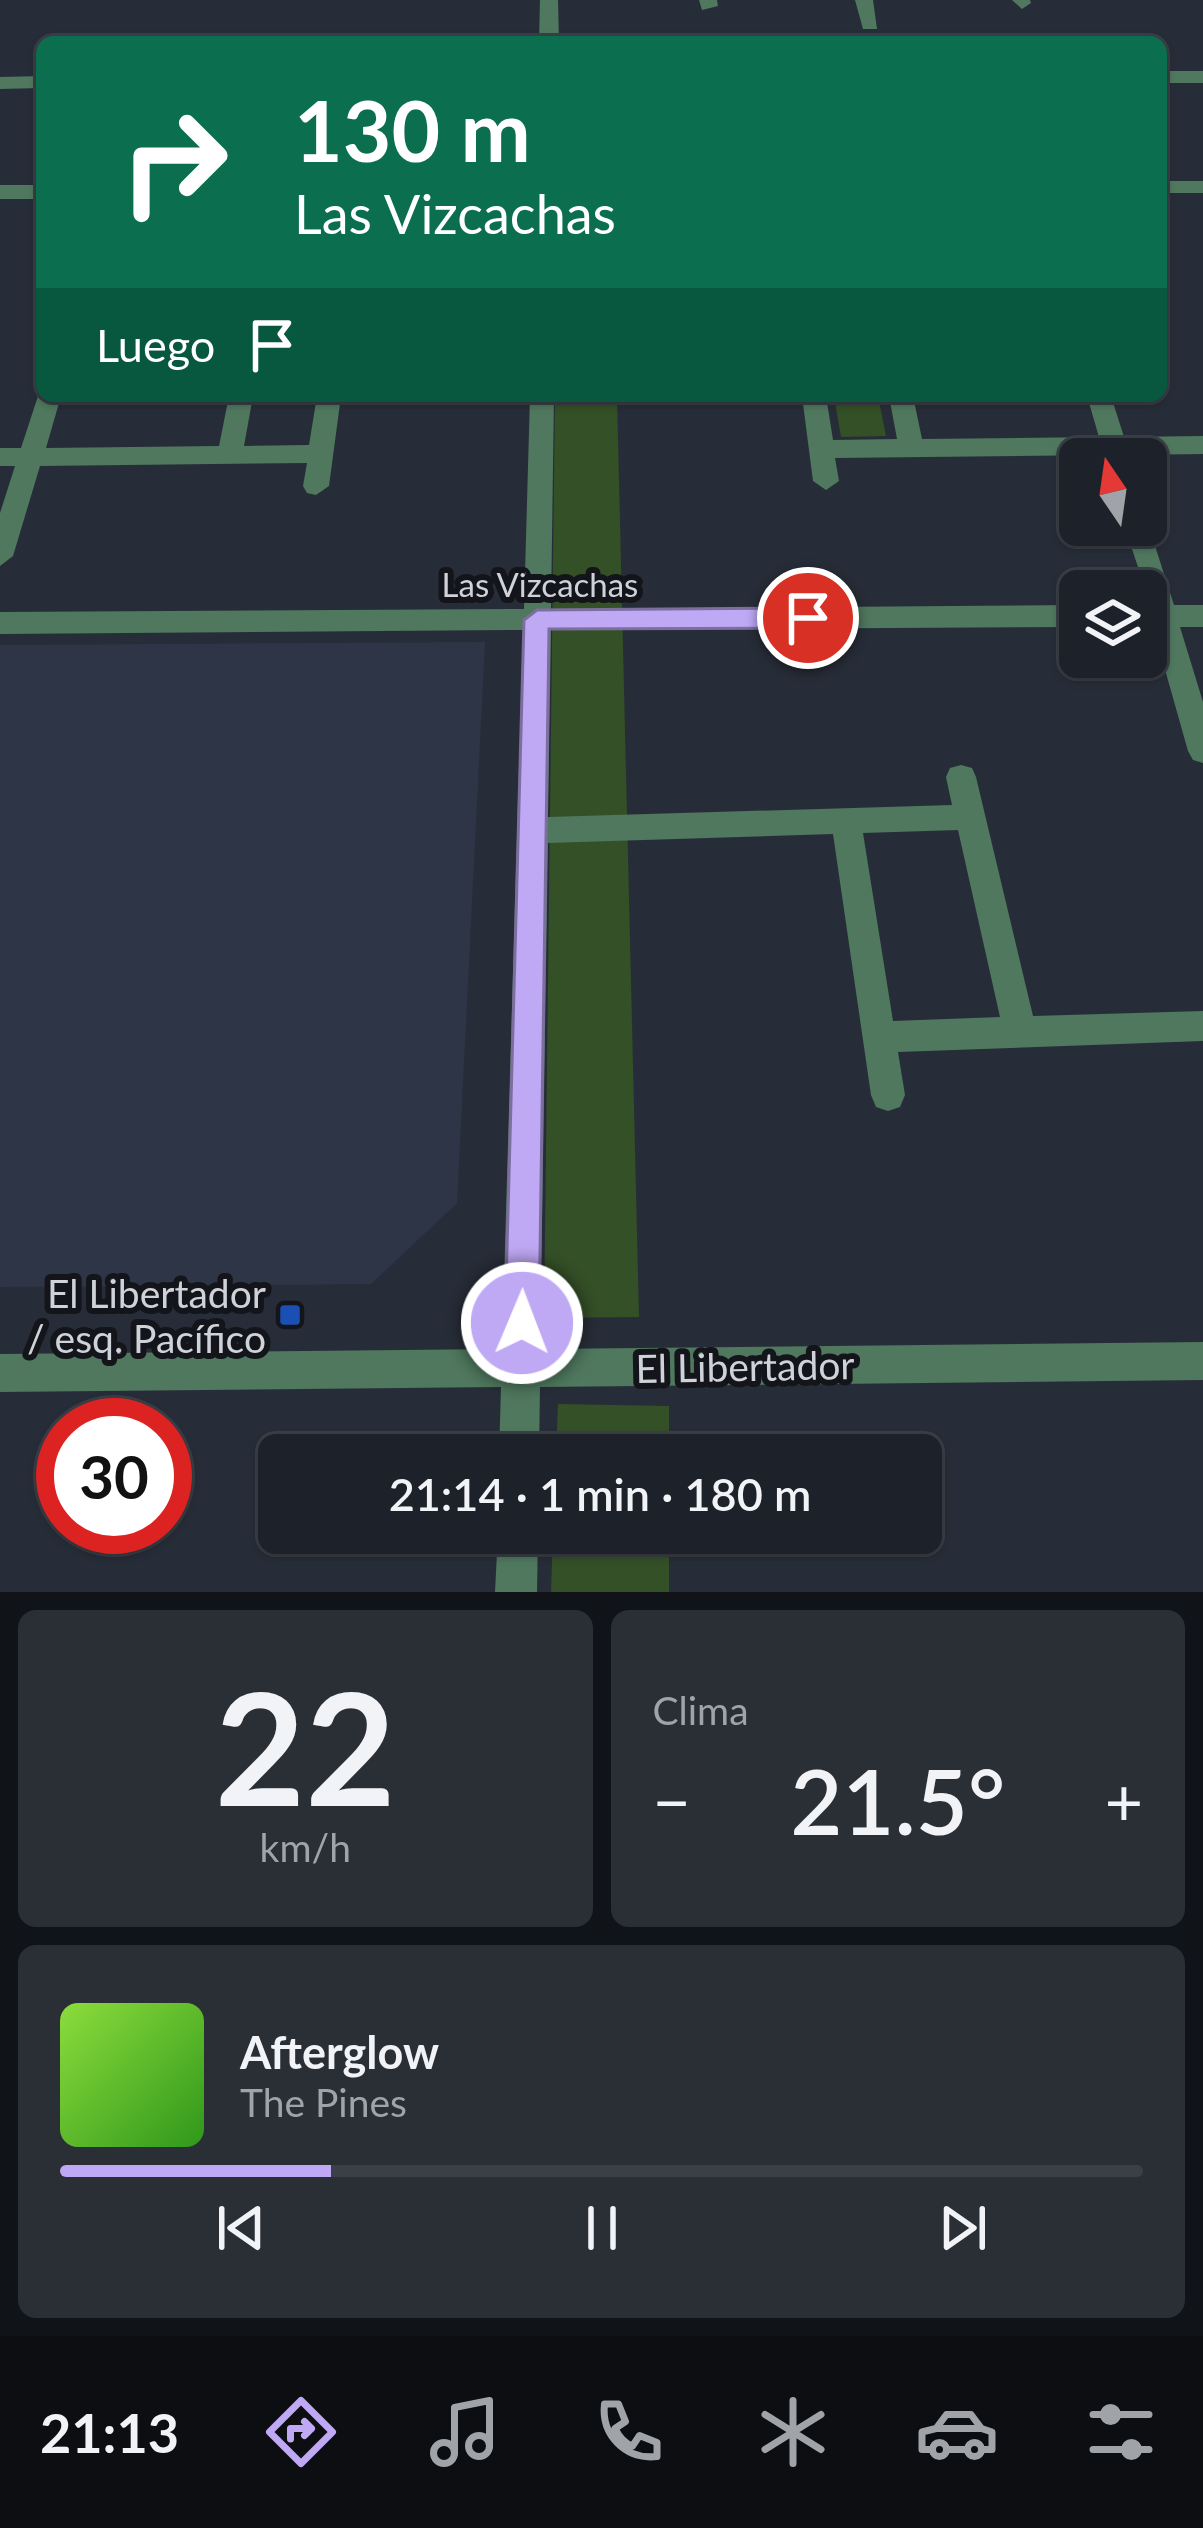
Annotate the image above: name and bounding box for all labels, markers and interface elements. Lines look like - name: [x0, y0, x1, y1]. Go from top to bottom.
- text: 130 m: [294, 79, 531, 180]
- icon: right: [96, 84, 252, 240]
- text: Las Vizcachas: [294, 181, 616, 246]
- icon: arrive: [239, 312, 305, 378]
- text: Luego: [96, 318, 215, 372]
- north arrow: [1059, 438, 1167, 546]
- map controls: [1059, 438, 1167, 678]
- street label: Las Vizcachas: [442, 564, 638, 604]
- pin: [757, 567, 859, 669]
- button: layers: [1059, 570, 1167, 678]
- icon: arrive: [775, 585, 841, 651]
- position arrow: [459, 1260, 585, 1386]
- place label: El Libertador / esq. Pacífico: [27, 1270, 266, 1361]
- marker: El Libertador / esq. Pacífico: [277, 1302, 303, 1328]
- street label: El Libertador: [635, 1341, 855, 1391]
- speed limit sign: 30: [36, 1398, 192, 1554]
- text: 21:14 · 1 min · 180 m: [389, 1467, 811, 1521]
- text: 22: [215, 1652, 396, 1839]
- text: Clima: [653, 1687, 749, 1733]
- text: 21.5°: [790, 1746, 1005, 1854]
- text: −: [653, 1761, 691, 1840]
- text: +: [1105, 1761, 1143, 1840]
- text: km/h: [260, 1824, 351, 1870]
- text: Afterglow: [240, 2025, 439, 2079]
- text: The Pines: [240, 2079, 407, 2125]
- icon: previous: [208, 2195, 274, 2261]
- icon: pause: [569, 2195, 635, 2261]
- icon: next: [930, 2195, 996, 2261]
- icon: directions: [259, 2390, 343, 2474]
- icon: music: [423, 2390, 507, 2474]
- icon: phone: [587, 2390, 671, 2474]
- icon: climate: [751, 2390, 835, 2474]
- icon: car: [915, 2390, 999, 2474]
- icon: filters: [1079, 2390, 1163, 2474]
- text: 21:13: [40, 2400, 179, 2465]

